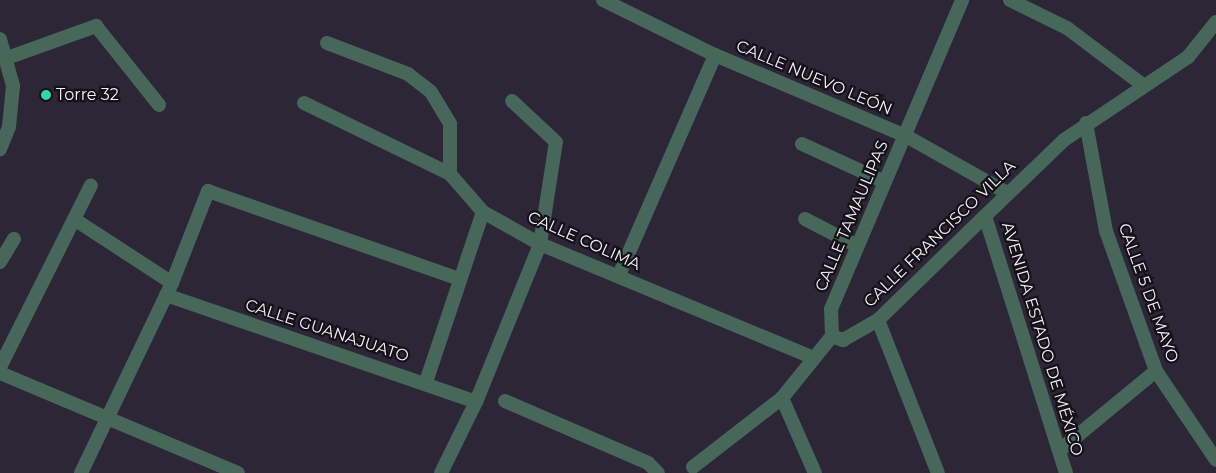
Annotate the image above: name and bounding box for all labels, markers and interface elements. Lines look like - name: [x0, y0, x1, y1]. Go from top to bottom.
- street label: CALLE NUEVO LEÓN: [733, 36, 895, 120]
- place label: Torre 32: [56, 85, 119, 105]
- marker: Torre 32: [40, 89, 52, 101]
- street label: CALLE TAMAULIPAS: [812, 138, 892, 294]
- street label: CALLE FRANCISCO VILLA: [860, 157, 1020, 311]
- street label: CALLE COLIMA: [525, 208, 643, 274]
- street label: AVENIDA ESTADO DE MÉXICO: [997, 220, 1087, 458]
- street label: CALLE 5 DE MAYO: [1114, 221, 1182, 365]
- street label: CALLE GUANAJUATO: [243, 295, 411, 367]

